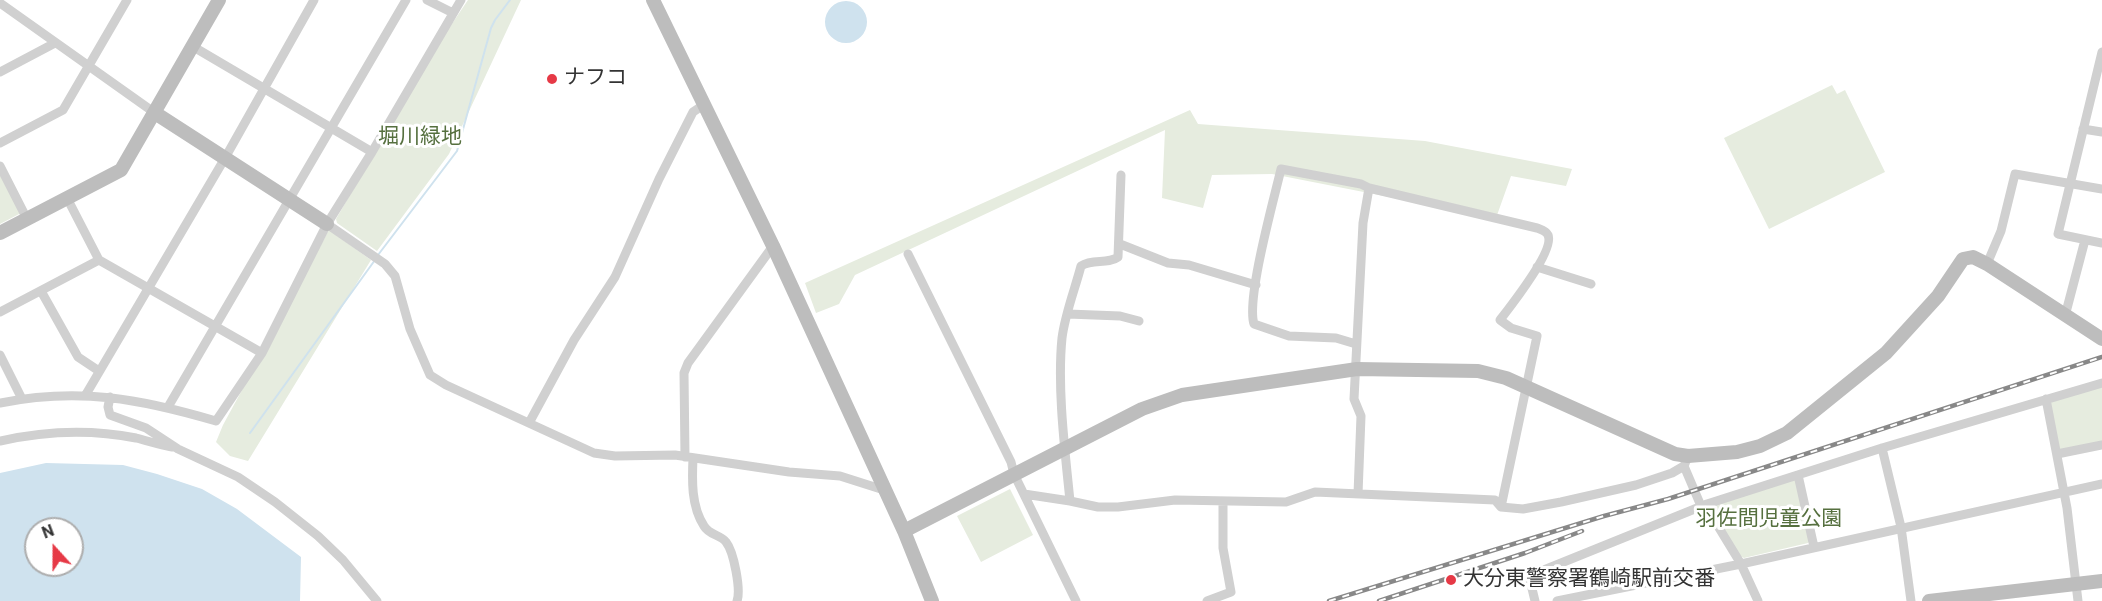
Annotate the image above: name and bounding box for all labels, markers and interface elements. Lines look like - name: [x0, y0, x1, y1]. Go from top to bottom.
- place label: ナフコ: [564, 66, 627, 92]
- marker: ナフコ: [545, 72, 559, 86]
- park label: 堀川緑地: [378, 125, 462, 151]
- park label: 羽佐間児童公園: [1696, 507, 1842, 533]
- north arrow: [24, 517, 84, 577]
- text: N: [39, 521, 57, 542]
- place label: 大分東警察署鶴崎駅前交番: [1463, 567, 1715, 593]
- marker: 大分東警察署鶴崎駅前交番: [1444, 573, 1458, 587]

